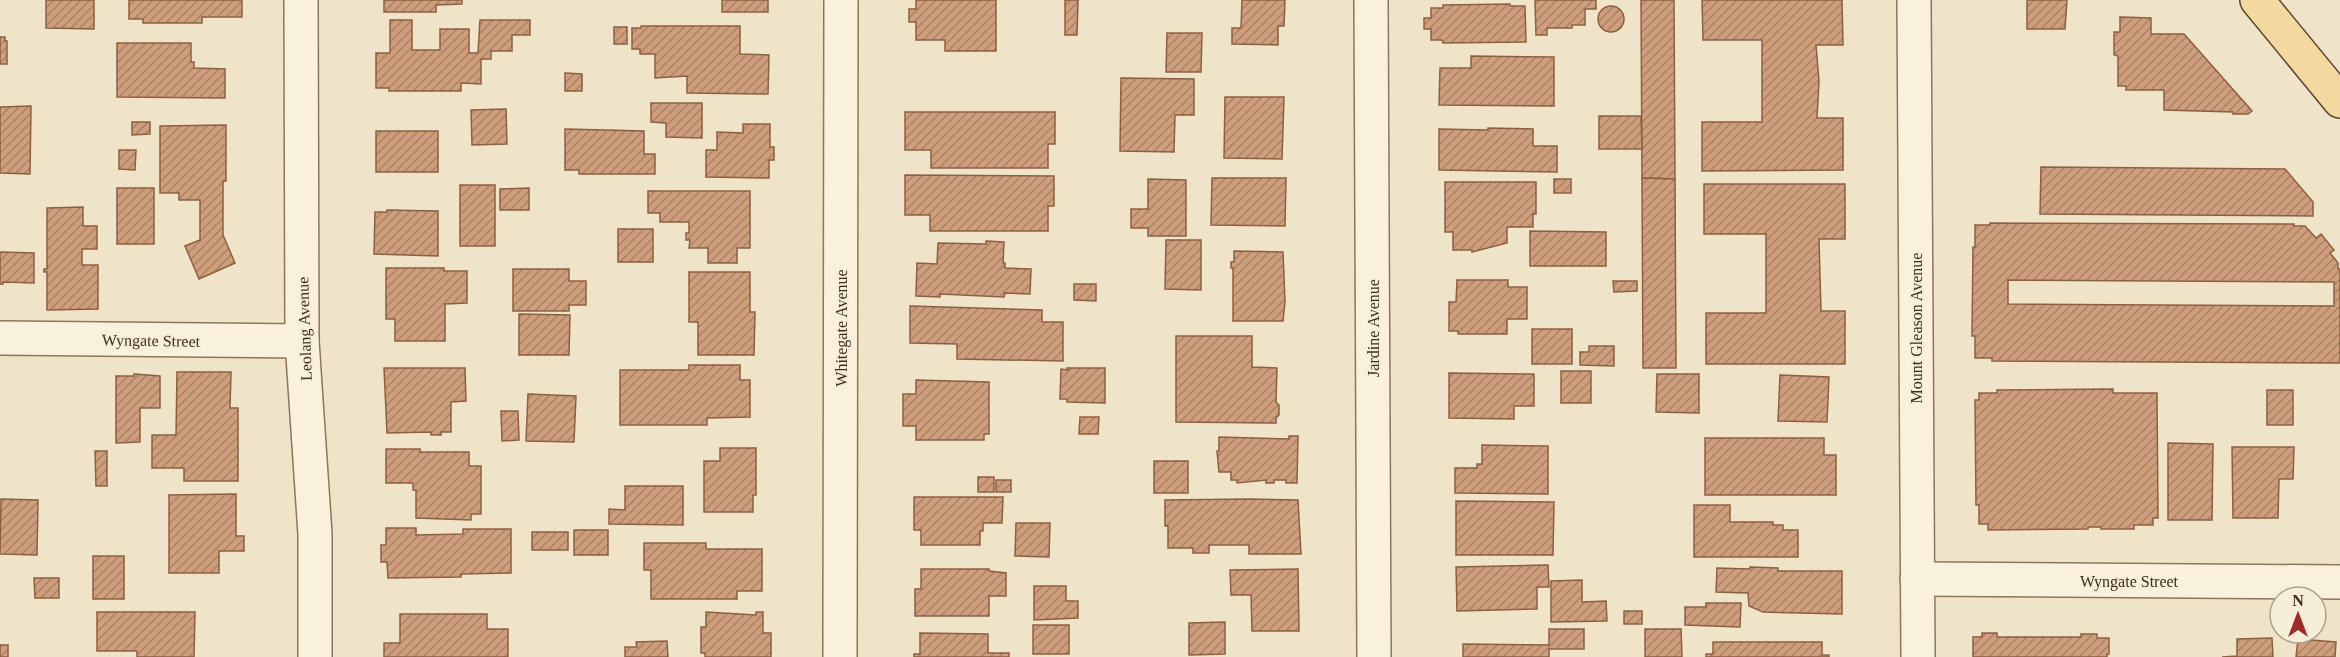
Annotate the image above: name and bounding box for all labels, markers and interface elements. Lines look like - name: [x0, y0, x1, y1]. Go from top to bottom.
- street label: Mount Gleason Avenue: [1908, 253, 1925, 403]
- street label: Whitegate Avenue: [833, 269, 851, 387]
- street label: Leolang Avenue: [294, 277, 316, 381]
- street label: Jardine Avenue: [1365, 279, 1382, 377]
- street label: Wyngate Street: [102, 331, 201, 351]
- street label: Wyngate Street: [2080, 573, 2179, 591]
- north arrow: [2268, 585, 2328, 645]
- text: N: [2292, 592, 2304, 609]

